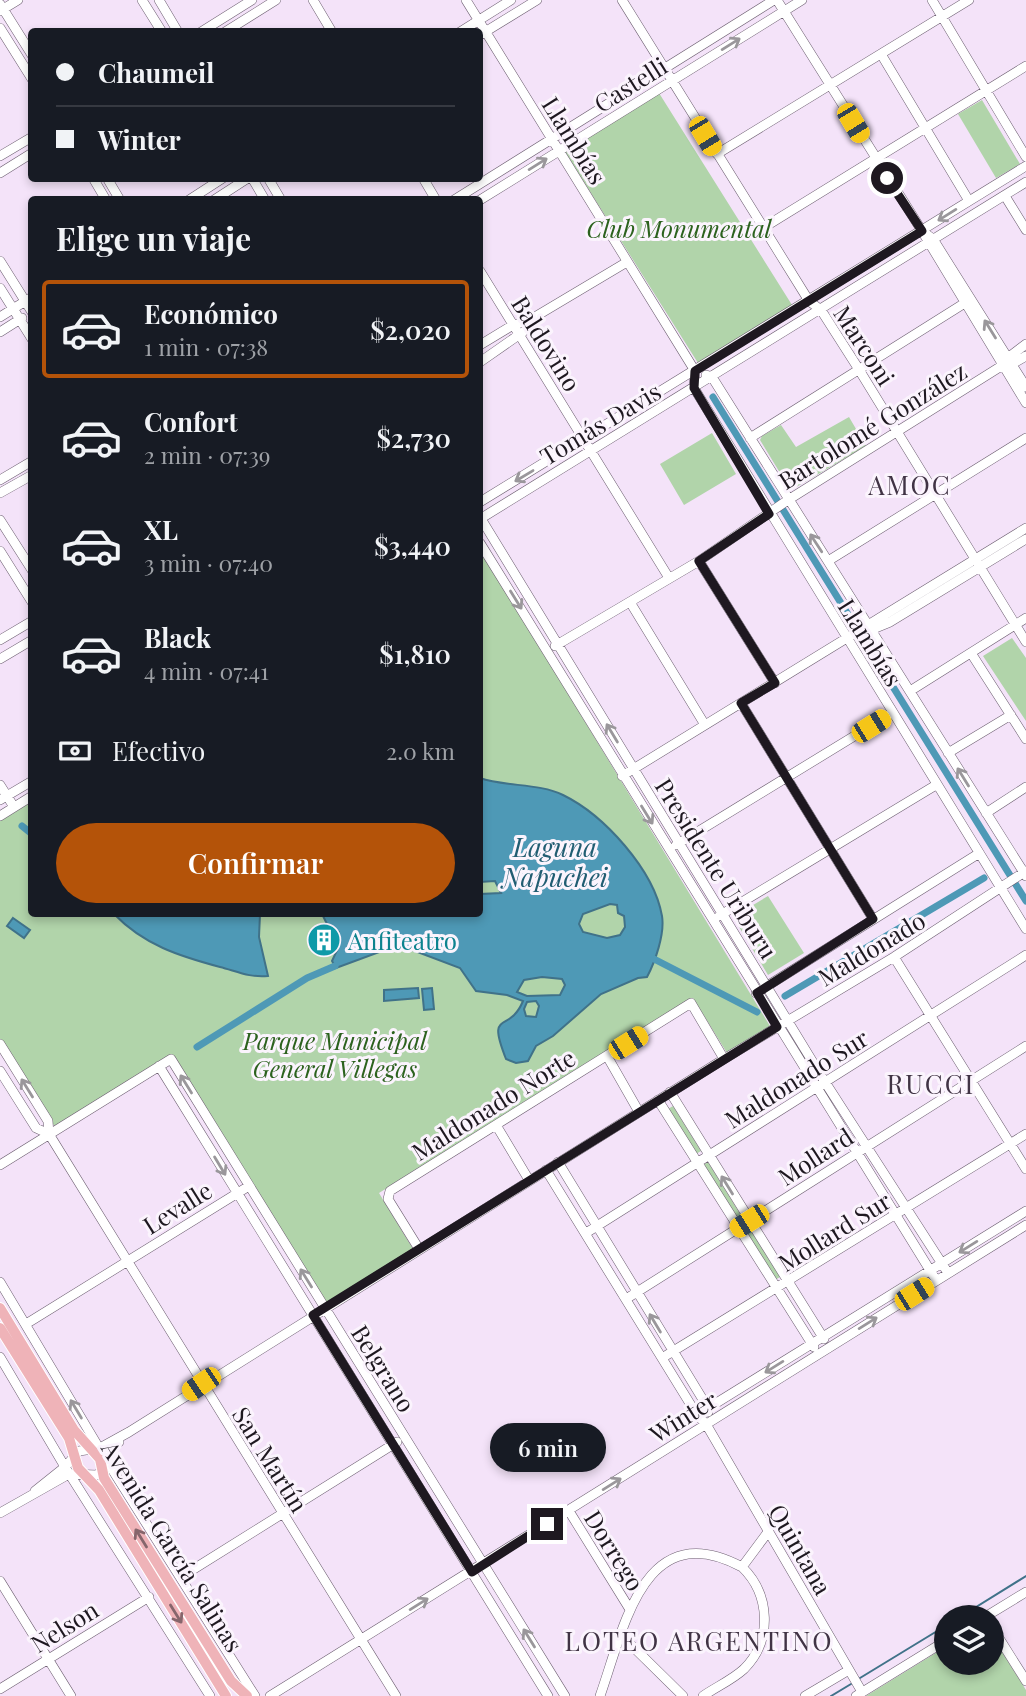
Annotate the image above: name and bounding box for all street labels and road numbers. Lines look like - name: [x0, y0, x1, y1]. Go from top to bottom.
- street label: Castelli: [587, 49, 673, 119]
- street label: Llambías: [536, 90, 614, 190]
- street label: Baldovino: [505, 289, 589, 397]
- street label: Marconi: [827, 299, 903, 391]
- street label: Bartolomé González: [772, 354, 972, 496]
- street label: Tomás Davis: [534, 374, 666, 472]
- street label: Llambías: [832, 592, 910, 692]
- street label: Presidente Uriburu: [649, 772, 785, 964]
- street label: Maldonado: [811, 903, 931, 993]
- street label: Maldonado Sur: [718, 1021, 874, 1135]
- street label: Maldonado Norte: [405, 1041, 581, 1167]
- street label: Mollard: [771, 1120, 859, 1192]
- street label: Levalle: [137, 1173, 217, 1241]
- street label: Mollard Sur: [772, 1184, 896, 1278]
- street label: Belgrano: [345, 1318, 423, 1418]
- street label: Winter: [642, 1383, 723, 1450]
- street label: San Martín: [226, 1400, 316, 1518]
- street label: Avenida García Salinas: [95, 1434, 251, 1657]
- street label: Quintana: [762, 1498, 840, 1600]
- street label: Dorrego: [578, 1504, 652, 1596]
- street label: Nelson: [24, 1593, 104, 1659]

